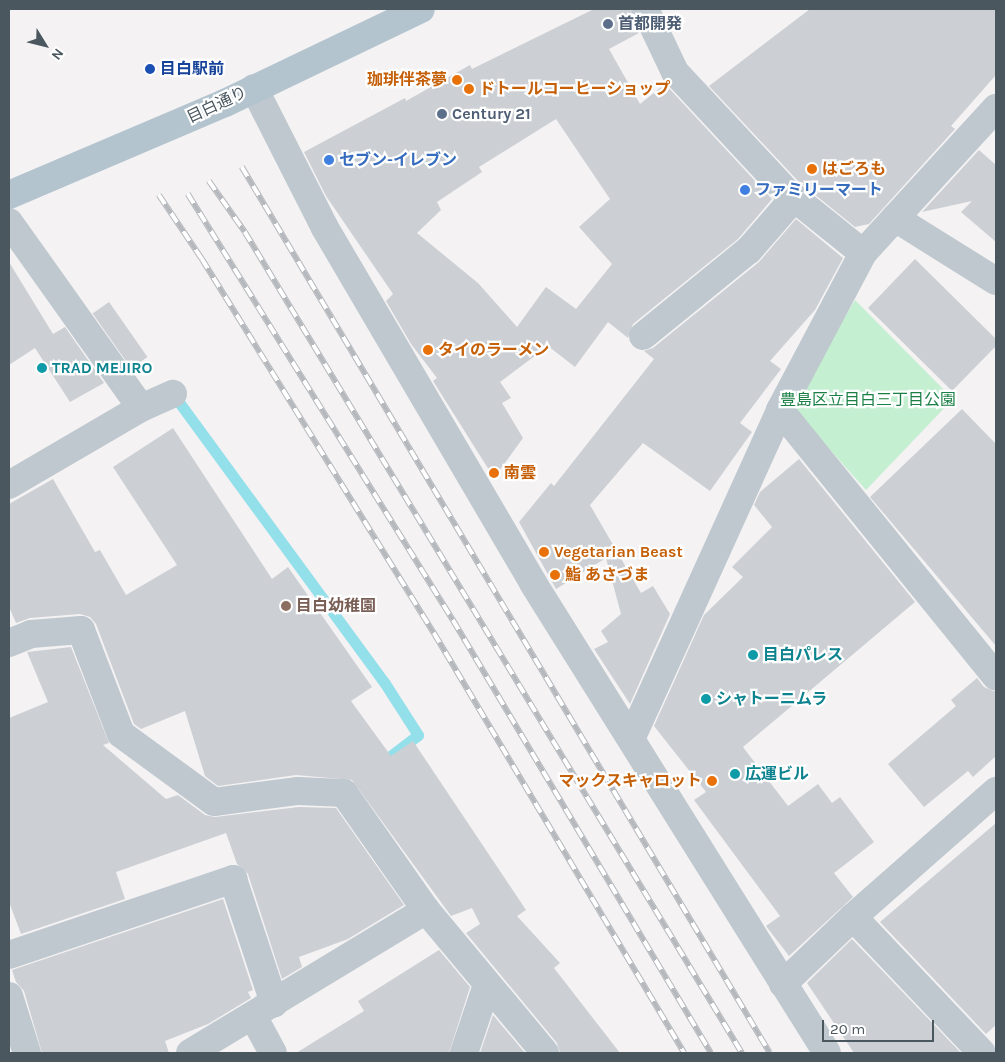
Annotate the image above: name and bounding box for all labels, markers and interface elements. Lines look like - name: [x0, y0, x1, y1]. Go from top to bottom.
- place label: 首都開発: [618, 14, 682, 34]
- marker: 首都開発: [602, 18, 614, 30]
- north arrow: [20, 20, 70, 70]
- text: N: [48, 45, 67, 63]
- place label: 目白駅前: [160, 59, 224, 79]
- marker: 目白駅前: [144, 63, 156, 75]
- place label: 珈琲伴茶夢: [367, 70, 447, 90]
- marker: 珈琲伴茶夢: [451, 74, 463, 86]
- place label: ドトールコーヒーショップ: [479, 79, 671, 99]
- street label: 目白通り: [184, 83, 250, 127]
- marker: ドトールコーヒーショップ: [463, 83, 475, 95]
- place label: Century 21: [452, 104, 531, 124]
- marker: Century 21: [436, 108, 448, 120]
- place label: セブン-イレブン: [339, 150, 457, 170]
- marker: セブン-イレブン: [323, 154, 335, 166]
- place label: はごろも: [822, 159, 886, 179]
- marker: はごろも: [806, 163, 818, 175]
- place label: ファミリーマート: [755, 180, 883, 200]
- marker: ファミリーマート: [739, 184, 751, 196]
- place label: タイのラーメン: [438, 340, 550, 360]
- marker: タイのラーメン: [422, 344, 434, 356]
- place label: TRAD MEJIRO: [52, 358, 152, 378]
- marker: TRAD MEJIRO: [36, 362, 48, 374]
- park label: 豊島区立目白三丁目公園: [780, 390, 956, 410]
- place label: 南雲: [504, 463, 536, 483]
- marker: 南雲: [488, 467, 500, 479]
- place label: Vegetarian Beast: [554, 542, 683, 562]
- marker: Vegetarian Beast: [538, 546, 550, 558]
- place label: 鮨 あさづま: [565, 565, 649, 585]
- marker: 鮨 あさづま: [549, 569, 561, 581]
- place label: 目白幼稚園: [296, 596, 376, 616]
- marker: 目白幼稚園: [280, 600, 292, 612]
- place label: 目白パレス: [763, 645, 843, 665]
- marker: 目白パレス: [747, 649, 759, 661]
- place label: シャトーニムラ: [716, 689, 828, 709]
- marker: シャトーニムラ: [700, 693, 712, 705]
- place label: 広運ビル: [745, 764, 809, 784]
- marker: 広運ビル: [729, 768, 741, 780]
- place label: マックスキャロット: [558, 771, 702, 791]
- marker: マックスキャロット: [706, 775, 718, 787]
- scale bar: [825, 1010, 938, 1042]
- text: 20 m: [830, 1020, 865, 1038]

